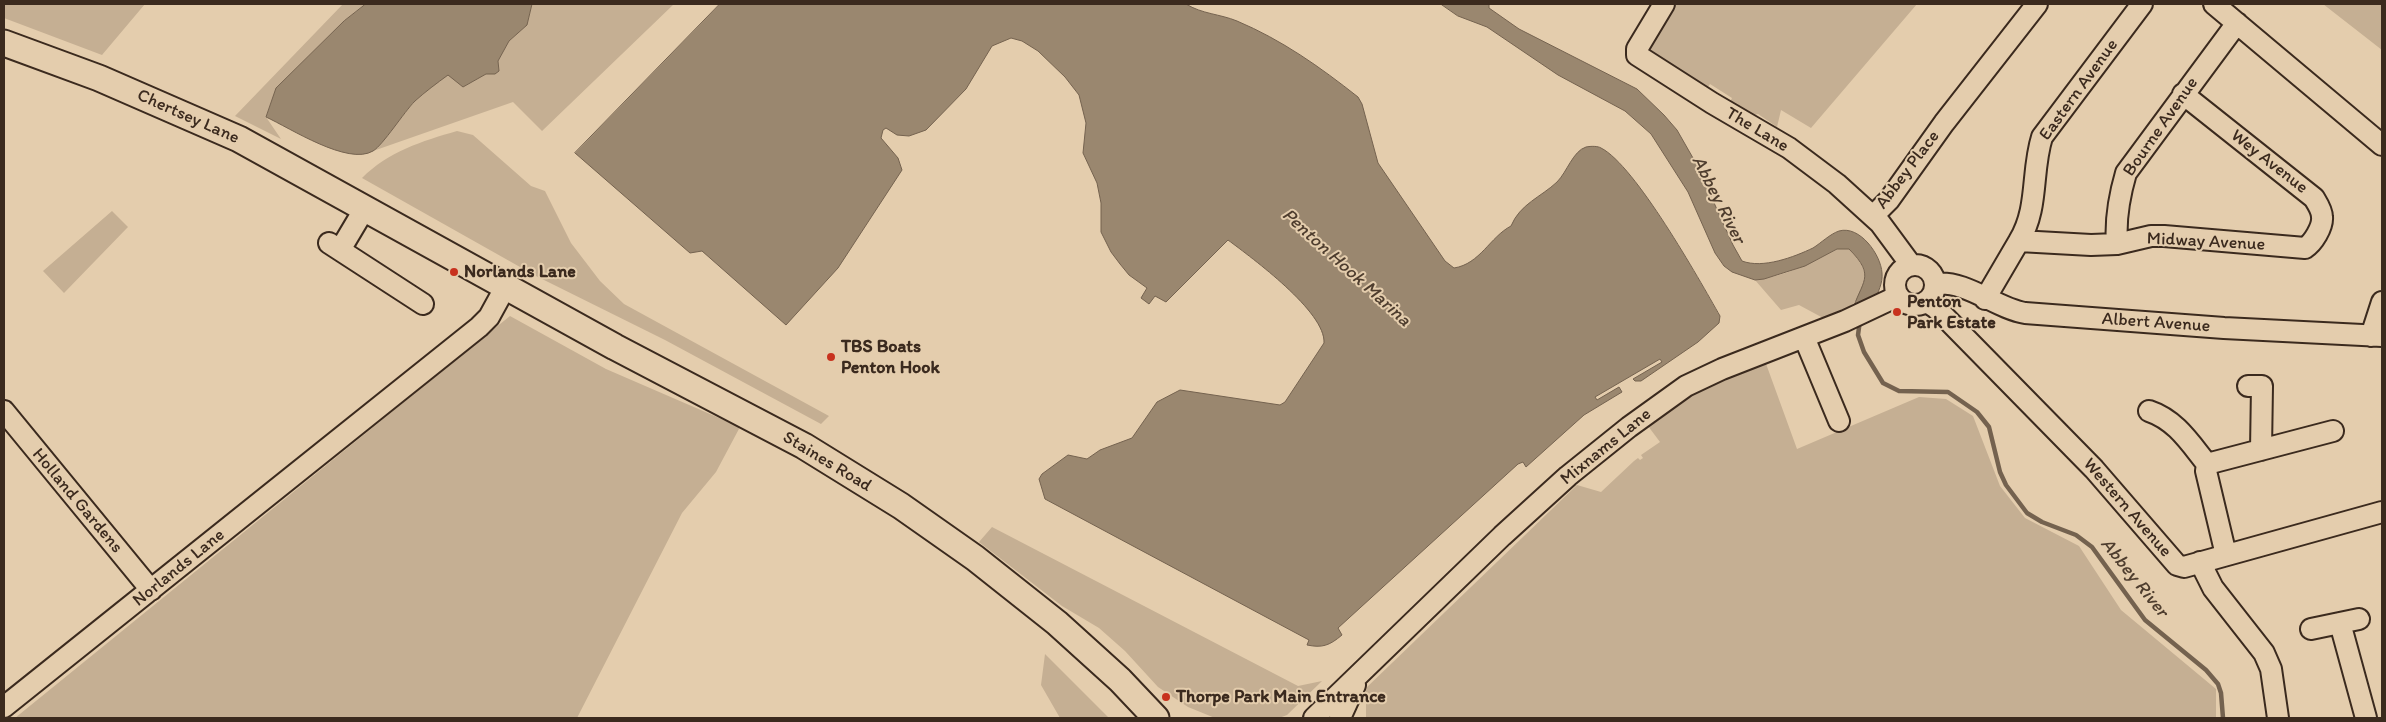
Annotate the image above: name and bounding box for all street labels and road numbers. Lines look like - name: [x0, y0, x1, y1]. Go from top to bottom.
- street label: Eastern Avenue: [2035, 35, 2123, 145]
- street label: Bourne Avenue: [2119, 73, 2203, 181]
- street label: Chertsey Lane: [134, 85, 242, 149]
- street label: The Lane: [1722, 103, 1792, 157]
- street label: Wey Avenue: [2226, 125, 2312, 199]
- street label: Abbey Place: [1871, 126, 1945, 214]
- street label: Midway Avenue: [2146, 228, 2266, 256]
- street label: Albert Avenue: [2101, 308, 2211, 338]
- street label: Mixnams Lane: [1556, 404, 1656, 490]
- street label: Staines Road: [779, 427, 875, 497]
- street label: Holland Gardens: [27, 444, 127, 558]
- street label: Western Avenue: [2078, 454, 2176, 562]
- street label: Norlands Lane: [129, 524, 229, 612]

